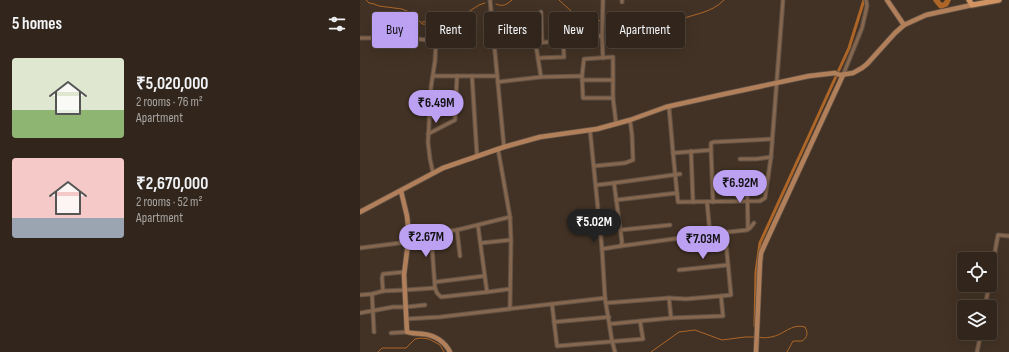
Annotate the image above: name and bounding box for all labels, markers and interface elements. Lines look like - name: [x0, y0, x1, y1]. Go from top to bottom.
- chip: Buy: [372, 12, 418, 48]
- chip: Rent: [426, 12, 476, 48]
- chip: Filters: [484, 12, 541, 48]
- chip: New: [549, 12, 598, 48]
- chip: Apartment: [606, 12, 685, 48]
- icon: filters: [326, 13, 348, 35]
- text: 5 homes: [12, 14, 62, 34]
- icon: home: [44, 74, 92, 122]
- text: ₹5,020,000: [136, 74, 208, 94]
- pin: ₹6.49M: [403, 90, 469, 124]
- text: 2 rooms · 76 m²: [136, 94, 203, 110]
- text: ₹6.49M: [418, 95, 454, 111]
- text: Apartment: [136, 110, 183, 126]
- pin: ₹6.92M: [707, 170, 773, 204]
- icon: home: [44, 174, 92, 222]
- text: ₹2,670,000: [136, 174, 208, 194]
- text: ₹6.92M: [722, 175, 758, 191]
- text: 2 rooms · 52 m²: [136, 194, 203, 210]
- pin: ₹5.02M: [561, 209, 627, 243]
- text: Apartment: [136, 210, 183, 226]
- text: ₹5.02M: [576, 214, 612, 230]
- pin: ₹2.67M: [393, 224, 459, 258]
- pin: ₹7.03M: [670, 226, 736, 260]
- text: ₹2.67M: [408, 229, 444, 245]
- text: ₹7.03M: [686, 231, 720, 247]
- map controls: [957, 252, 997, 340]
- button: locate: [957, 252, 997, 292]
- button: layers: [957, 300, 997, 340]

